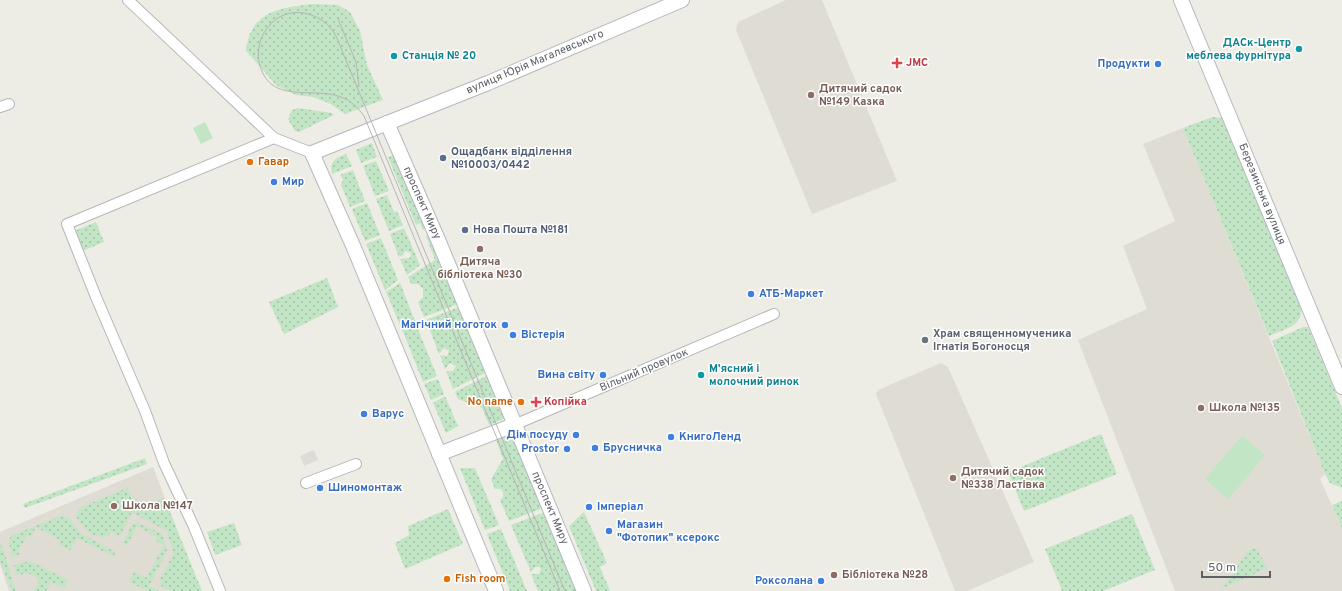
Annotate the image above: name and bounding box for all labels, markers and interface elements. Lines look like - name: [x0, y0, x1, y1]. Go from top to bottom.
- street label: вулиця Юрія Магалевського: [464, 27, 606, 97]
- place label: ДАСк-Центр меблева фурнітура: [1186, 36, 1291, 63]
- marker: ДАСк-Центр меблева фурнітура: [1294, 44, 1304, 54]
- place label: Станція № 20: [402, 49, 476, 63]
- marker: Станція № 20: [389, 51, 399, 61]
- place label: JMC: [906, 56, 928, 70]
- marker: JMC: [891, 57, 903, 69]
- place label: Продукти: [1098, 57, 1150, 71]
- marker: Продукти: [1153, 59, 1163, 69]
- place label: Дитячий садок №149 Казка: [819, 82, 903, 109]
- marker: Дитячий садок №149 Казка: [806, 90, 816, 100]
- street label: Березинська вулиця: [1235, 141, 1289, 247]
- place label: Ощадбанк відділення №10003/0442: [451, 145, 572, 172]
- marker: Ощадбанк відділення №10003/0442: [438, 153, 448, 163]
- place label: Гавар: [258, 155, 289, 169]
- marker: Гавар: [245, 157, 255, 167]
- street label: проспект Миру: [400, 164, 444, 242]
- place label: Мир: [282, 175, 304, 189]
- marker: Мир: [269, 177, 279, 187]
- place label: Нова Пошта №181: [473, 223, 569, 237]
- marker: Нова Пошта №181: [460, 225, 470, 235]
- marker: Дитяча бібліотека №30: [475, 244, 485, 254]
- place label: Дитяча бібліотека №30: [437, 255, 523, 282]
- place label: АТБ-Маркет: [759, 287, 823, 301]
- marker: АТБ-Маркет: [746, 289, 756, 299]
- place label: Магічний ноготок: [401, 318, 498, 332]
- marker: Магічний ноготок: [500, 320, 510, 330]
- place label: Храм священномученика Ігнатія Богоносця: [933, 327, 1071, 354]
- place label: Вістерія: [521, 328, 565, 342]
- marker: Вістерія: [508, 330, 518, 340]
- marker: Храм священномученика Ігнатія Богоносця: [920, 335, 930, 345]
- street label: Вільний провулок: [598, 345, 690, 395]
- place label: Мʼясний і молочний ринок: [709, 362, 800, 389]
- place label: Вина світу: [538, 368, 595, 382]
- marker: Вина світу: [598, 370, 608, 380]
- marker: Мʼясний і молочний ринок: [696, 370, 706, 380]
- place label: No name: [468, 395, 513, 409]
- place label: Копійка: [544, 395, 587, 409]
- marker: No name: [516, 397, 526, 407]
- marker: Копійка: [531, 397, 541, 407]
- place label: Школа №135: [1209, 401, 1280, 415]
- marker: Школа №135: [1196, 403, 1206, 413]
- place label: Варус: [372, 407, 404, 421]
- marker: Варус: [359, 409, 369, 419]
- place label: Дім посуду: [507, 428, 568, 442]
- marker: Дім посуду: [571, 430, 581, 440]
- place label: КнигоЛенд: [679, 430, 741, 444]
- marker: КнигоЛенд: [666, 432, 676, 442]
- place label: Брусничка: [603, 441, 662, 455]
- place label: Prostor: [521, 442, 559, 456]
- marker: Брусничка: [590, 443, 600, 453]
- marker: Prostor: [562, 444, 572, 454]
- place label: Дитячий садок №338 Ластівка: [961, 465, 1045, 492]
- street label: проспект Миру: [528, 469, 572, 547]
- marker: Дитячий садок №338 Ластівка: [948, 473, 958, 483]
- place label: Шиномонтаж: [328, 481, 403, 495]
- marker: Шиномонтаж: [315, 483, 325, 493]
- place label: Школа №147: [122, 499, 193, 513]
- place label: Імперіал: [597, 500, 644, 514]
- marker: Школа №147: [109, 501, 119, 511]
- marker: Імперіал: [584, 502, 594, 512]
- place label: Магазин "Фотопик" ксерокс: [617, 518, 720, 545]
- marker: Магазин "Фотопик" ксерокс: [604, 526, 614, 536]
- scale bar: [1202, 553, 1270, 579]
- text: 50 m: [1208, 560, 1236, 576]
- place label: Бібліотека №28: [842, 568, 928, 582]
- marker: Бібліотека №28: [829, 570, 839, 580]
- place label: Fish room: [455, 572, 505, 586]
- marker: Fish room: [442, 574, 452, 584]
- place label: Роксолана: [755, 574, 813, 588]
- marker: Роксолана: [816, 576, 826, 586]

